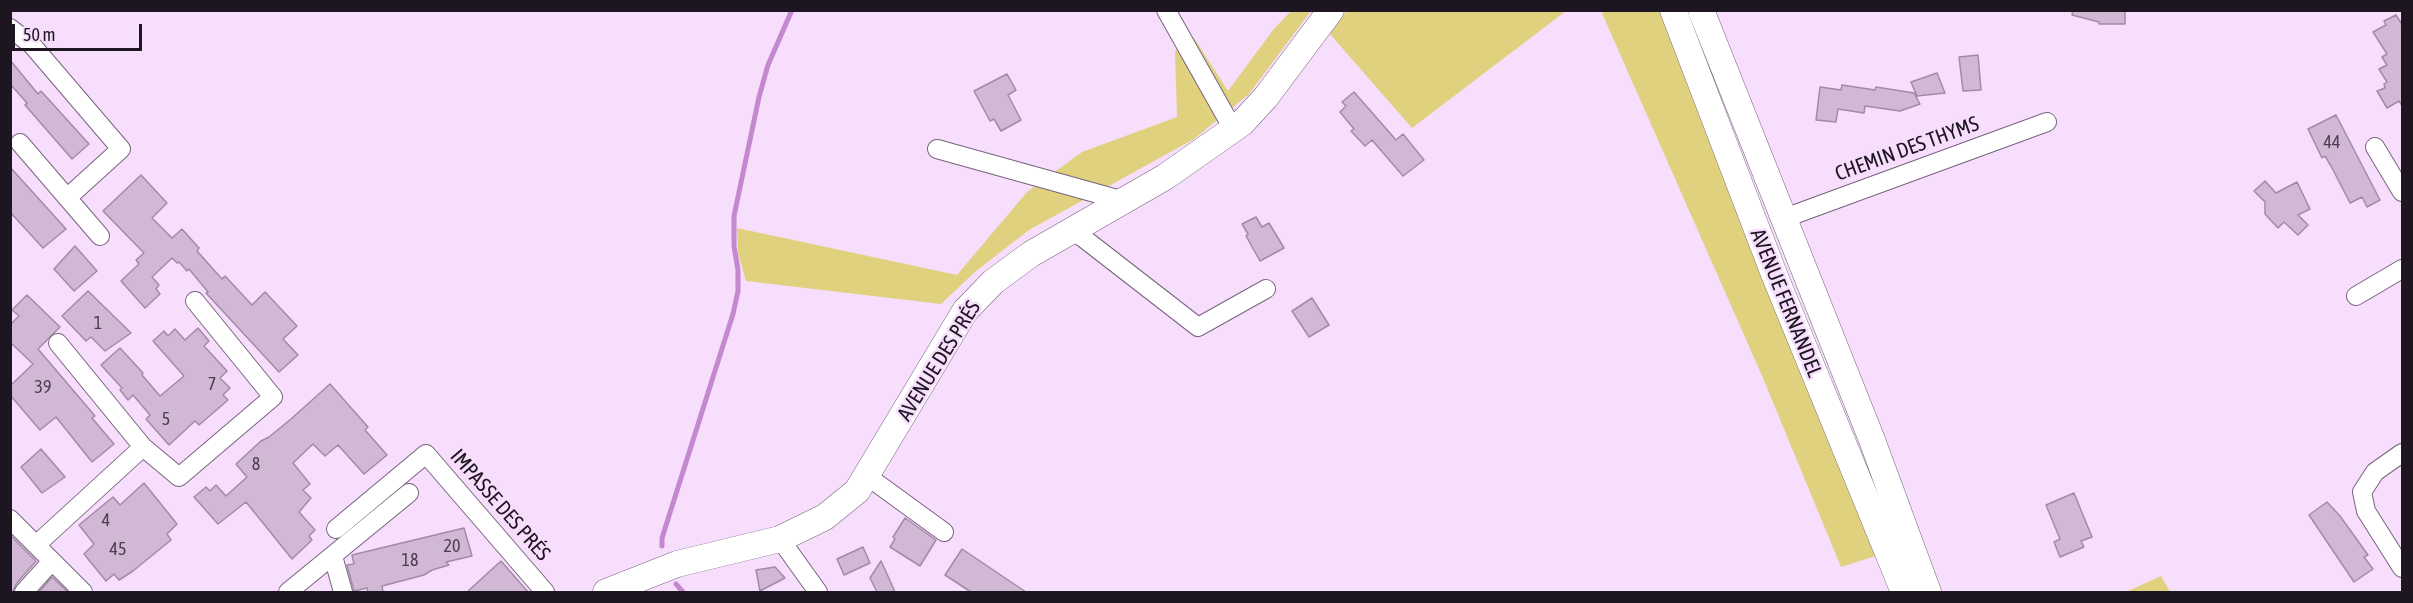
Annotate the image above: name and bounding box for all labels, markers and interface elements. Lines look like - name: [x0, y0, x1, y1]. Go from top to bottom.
- scale bar: [15, 12, 146, 50]
- text: 50 m: [23, 24, 55, 45]
- street label: CHEMIN DES THYMS: [1832, 111, 1982, 187]
- house number: 44: [2324, 131, 2340, 153]
- street label: AVENUE FERNANDEL: [1745, 225, 1827, 381]
- street label: AVENUE DES PRÉS: [892, 296, 986, 426]
- house number: 1: [94, 312, 102, 334]
- house number: 7: [208, 373, 216, 395]
- house number: 39: [35, 376, 51, 398]
- house number: 5: [162, 408, 170, 430]
- street label: IMPASSE DES PRÉS: [445, 444, 555, 566]
- house number: 8: [252, 453, 260, 475]
- house number: 4: [102, 509, 110, 531]
- house number: 20: [444, 535, 460, 557]
- house number: 45: [110, 538, 126, 560]
- house number: 18: [402, 549, 418, 571]

